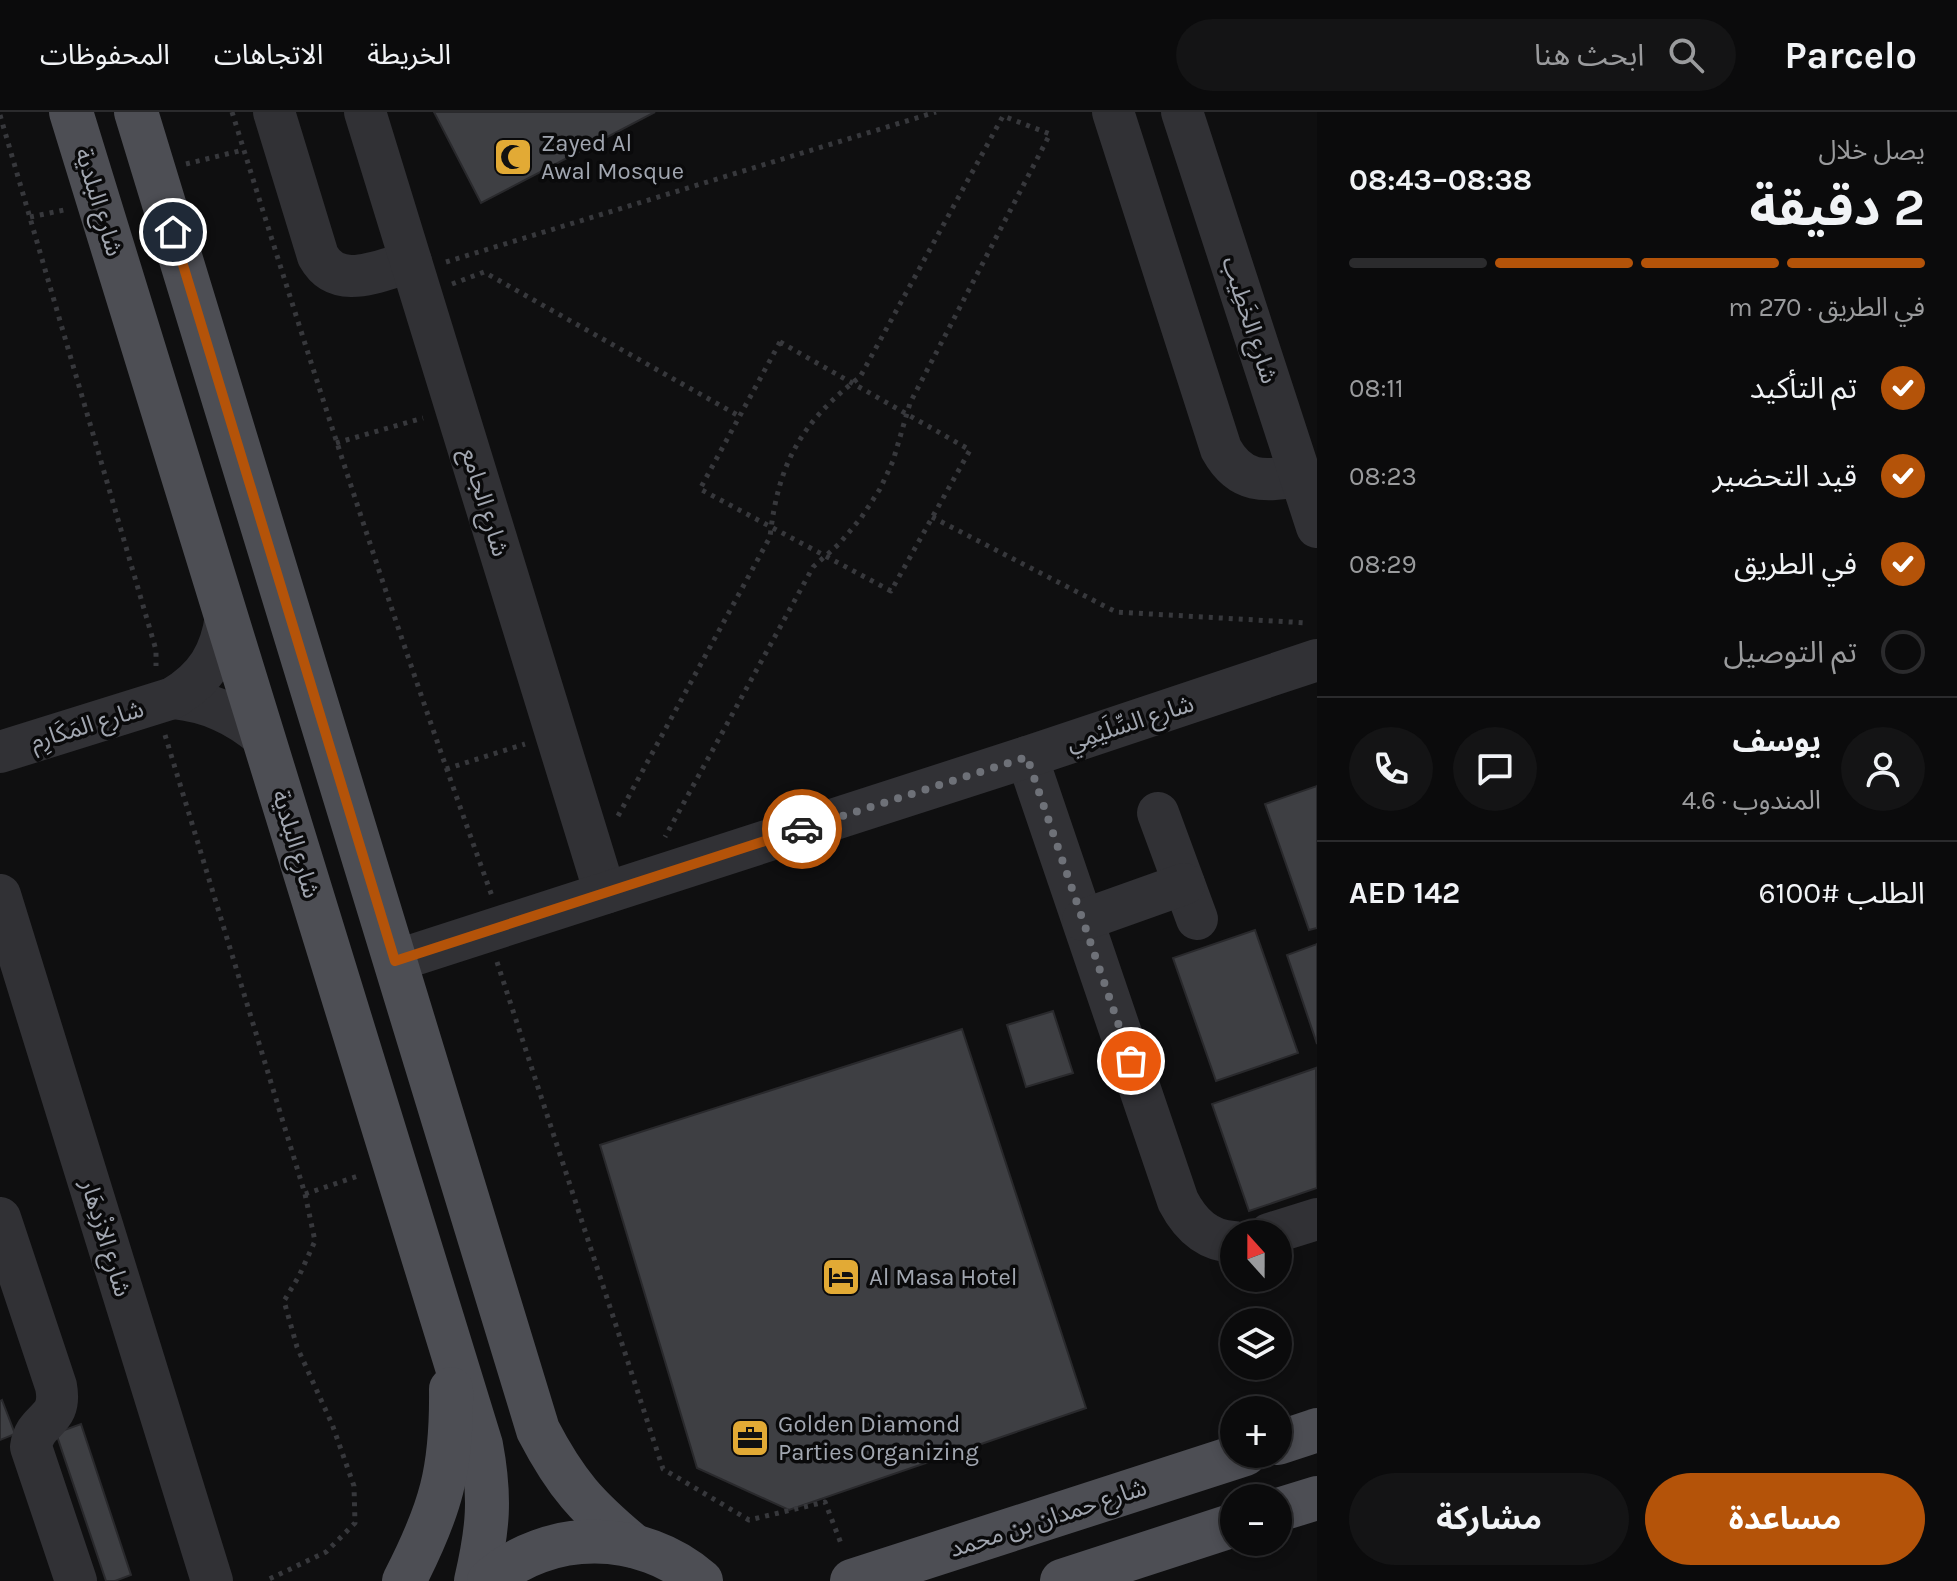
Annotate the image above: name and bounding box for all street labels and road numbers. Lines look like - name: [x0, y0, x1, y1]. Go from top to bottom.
- street label: شارع البلدية: [66, 145, 129, 260]
- street label: شارع الخَطِيب: [1213, 253, 1284, 388]
- street label: شارع الجامع: [452, 444, 515, 561]
- street label: شارع السِّلَيْمِي: [1062, 687, 1199, 761]
- street label: شارع المَكَارِم: [27, 695, 148, 759]
- street label: شارع البلدية: [263, 787, 326, 902]
- street label: شارع الازْدِهَار: [72, 1175, 137, 1301]
- street label: شارع حمدان بن محمد: [946, 1473, 1151, 1566]

